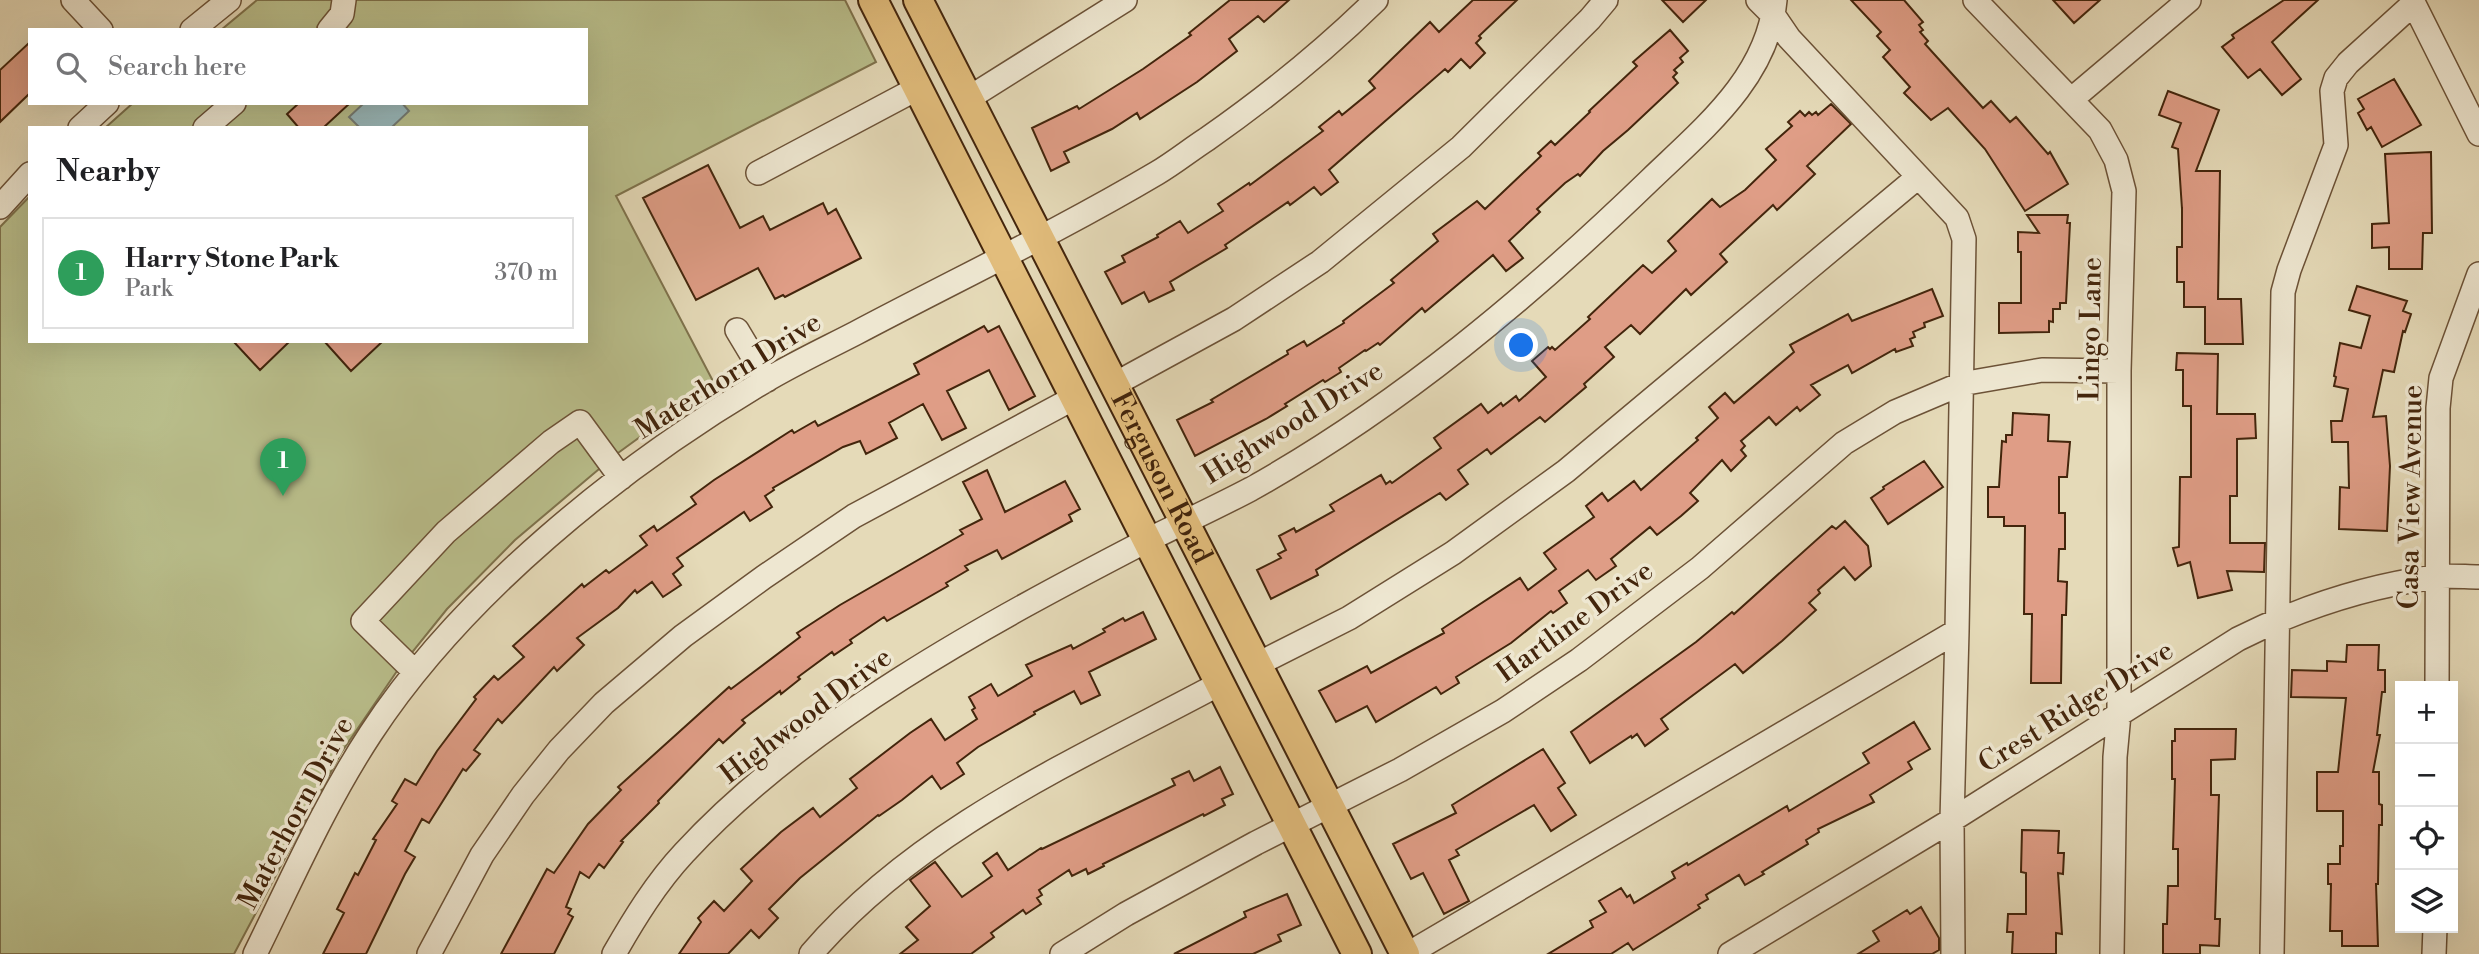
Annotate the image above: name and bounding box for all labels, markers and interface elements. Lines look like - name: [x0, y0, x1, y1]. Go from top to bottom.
- search box: [28, 28, 588, 105]
- icon: search: [52, 48, 90, 86]
- text: Search here: [108, 51, 247, 83]
- text: Nearby: [56, 153, 160, 191]
- text: Harry Stone Park: [125, 243, 339, 275]
- street label: Lingo Lane: [2072, 257, 2110, 401]
- text: 1: [75, 259, 87, 287]
- text: 370 m: [495, 259, 558, 287]
- text: Park: [125, 275, 173, 303]
- street label: Materhorn Drive: [628, 305, 828, 447]
- your location: [1504, 328, 1538, 362]
- street label: Highwood Drive: [1196, 354, 1390, 492]
- street label: Casa View Avenue: [2392, 384, 2430, 610]
- street label: Ferguson Road: [1103, 386, 1220, 569]
- pin: 1: [260, 438, 306, 496]
- street label: Hartline Drive: [1490, 553, 1660, 691]
- street label: Crest Ridge Drive: [1972, 633, 2180, 781]
- street label: Highwood Drive: [713, 640, 899, 792]
- map controls: [2395, 681, 2458, 933]
- button: +: [2395, 681, 2458, 744]
- street label: Materhorn Drive: [231, 711, 361, 915]
- button: −: [2395, 744, 2458, 807]
- button: locate: [2395, 807, 2458, 870]
- button: layers: [2395, 870, 2458, 933]

